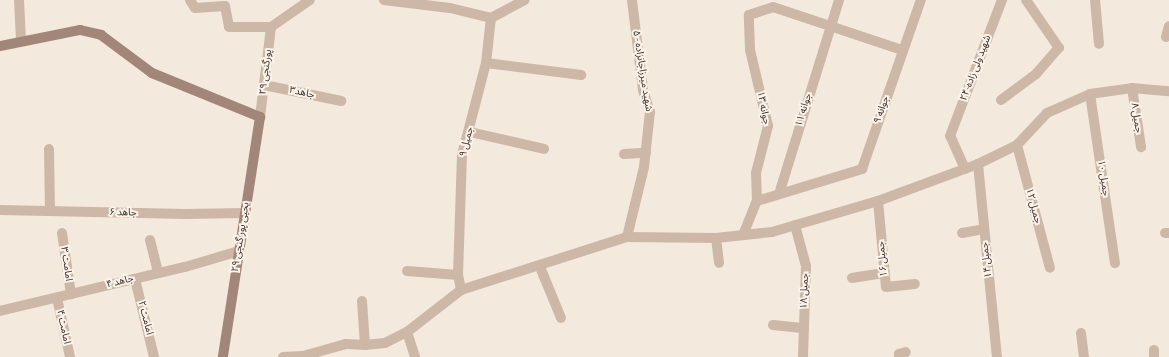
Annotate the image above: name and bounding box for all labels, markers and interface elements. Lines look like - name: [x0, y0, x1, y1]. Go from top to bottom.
- street label: شهید میرزاجانزاده - ۵: [630, 30, 654, 112]
- street label: شهید ولی زاده-۲۴: [958, 33, 994, 103]
- street label: پورگنجی ۲۹: [257, 49, 275, 95]
- street label: جاهد۳: [288, 84, 316, 102]
- street label: جوانه ۱۳: [754, 90, 772, 126]
- street label: جوانه ۱۱: [793, 92, 815, 128]
- street label: جوانه ۹: [872, 95, 892, 125]
- street label: جمیل ۸: [1128, 102, 1144, 134]
- street label: جمیل ۹: [457, 126, 477, 158]
- street label: جمیل ۱۰: [1095, 159, 1111, 197]
- street label: جمیل ۱۲: [1023, 187, 1043, 225]
- street label: یحیی پور گنجی ۲۹: [230, 201, 252, 273]
- street label: جاهد ۶: [109, 207, 137, 219]
- street label: جمیل ۱۶: [875, 240, 891, 278]
- street label: جمیل ۱۴: [979, 241, 995, 279]
- street label: امامت ۳: [58, 246, 74, 282]
- street label: جاهد ۴: [105, 273, 135, 291]
- street label: جمیل ۱۸: [798, 273, 812, 309]
- street label: امامت ۲: [135, 300, 155, 336]
- street label: امامت ۴: [54, 309, 72, 345]

